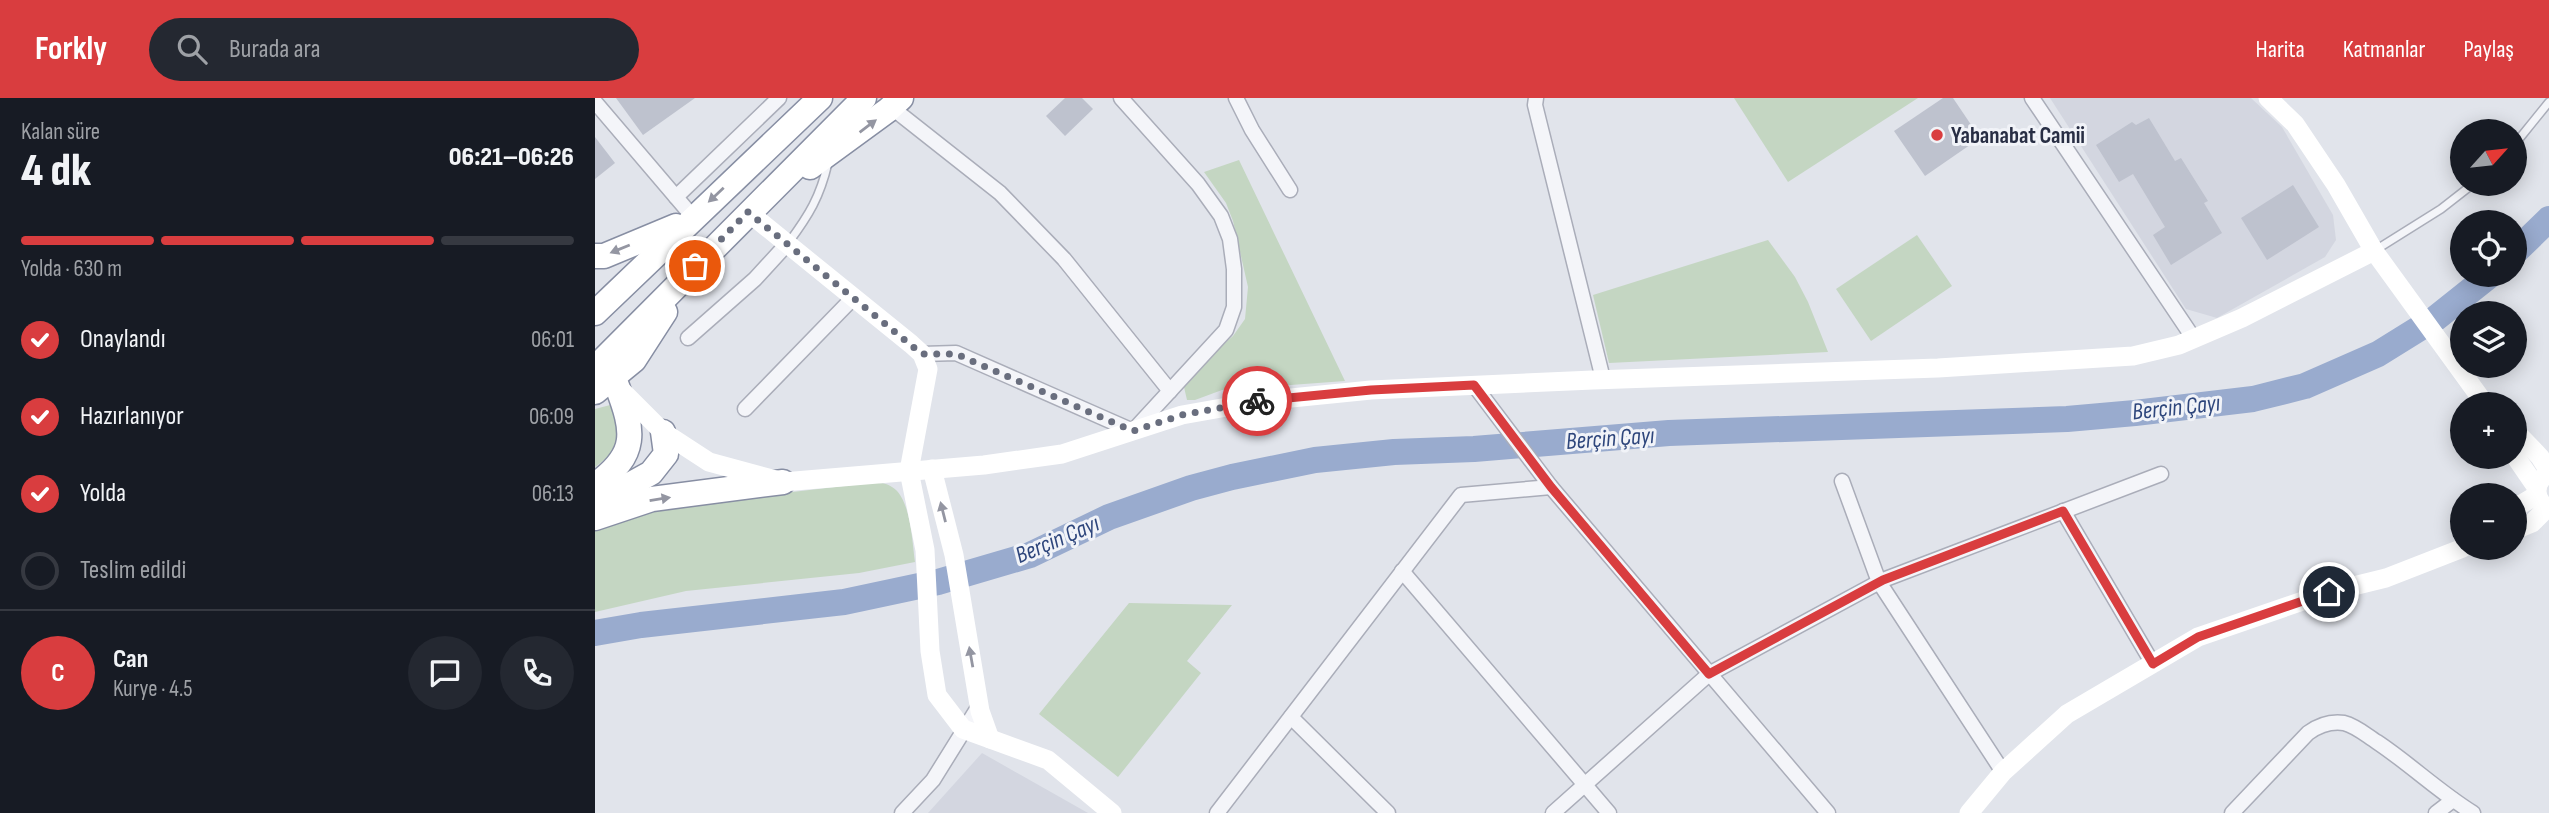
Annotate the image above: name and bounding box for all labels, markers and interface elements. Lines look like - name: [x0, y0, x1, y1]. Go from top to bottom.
- search box: [149, 18, 639, 81]
- text: Forkly: [35, 29, 107, 69]
- icon: search: [173, 30, 211, 68]
- text: Burada ara: [229, 34, 321, 65]
- text: Harita: [2255, 35, 2305, 64]
- text: Katmanlar: [2343, 35, 2426, 64]
- text: Paylaş: [2464, 35, 2514, 64]
- text: Kalan süre: [21, 118, 100, 146]
- one-way arrow: [859, 119, 877, 133]
- north arrow: [2450, 119, 2527, 196]
- map controls: [2450, 119, 2527, 560]
- place label: Yabanabat Camii: [1951, 122, 2085, 150]
- marker: Yabanabat Camii: [1929, 127, 1945, 143]
- text: 06:21–06:26: [449, 142, 574, 173]
- text: 4 dk: [21, 144, 91, 199]
- one-way arrow: [708, 186, 725, 202]
- button: locate: [2450, 210, 2527, 287]
- pin: [665, 236, 725, 296]
- one-way arrow: [609, 244, 630, 255]
- icon: bag: [676, 247, 714, 285]
- text: Yolda · 630 m: [21, 255, 122, 283]
- button: layers: [2450, 301, 2527, 378]
- icon: check: [21, 321, 59, 359]
- text: Onaylandı: [80, 324, 165, 355]
- text: 06:01: [531, 326, 574, 354]
- courier: [1222, 366, 1292, 436]
- icon: bike: [1238, 382, 1276, 420]
- water label: Berçin Çayı: [2131, 388, 2222, 427]
- button: +: [2450, 392, 2527, 469]
- icon: check: [21, 398, 59, 436]
- text: Hazırlanıyor: [80, 401, 184, 432]
- text: 06:09: [529, 403, 574, 431]
- water label: Berçin Çayı: [1565, 421, 1656, 456]
- icon: check: [21, 475, 59, 513]
- text: Yolda: [80, 478, 126, 509]
- text: 06:13: [532, 480, 574, 508]
- button: −: [2450, 483, 2527, 560]
- one-way arrow: [649, 493, 671, 504]
- one-way arrow: [937, 501, 948, 523]
- water label: Berçin Çayı: [1011, 509, 1104, 570]
- text: Teslim edildi: [80, 555, 186, 586]
- pin: [2299, 562, 2359, 622]
- icon: home: [2310, 573, 2348, 611]
- button: chat: [408, 636, 482, 710]
- button: phone: [500, 636, 574, 710]
- text: Can: [113, 644, 148, 675]
- one-way arrow: [965, 645, 976, 667]
- text: C: [51, 658, 65, 689]
- text: Kurye · 4.5: [113, 675, 192, 703]

